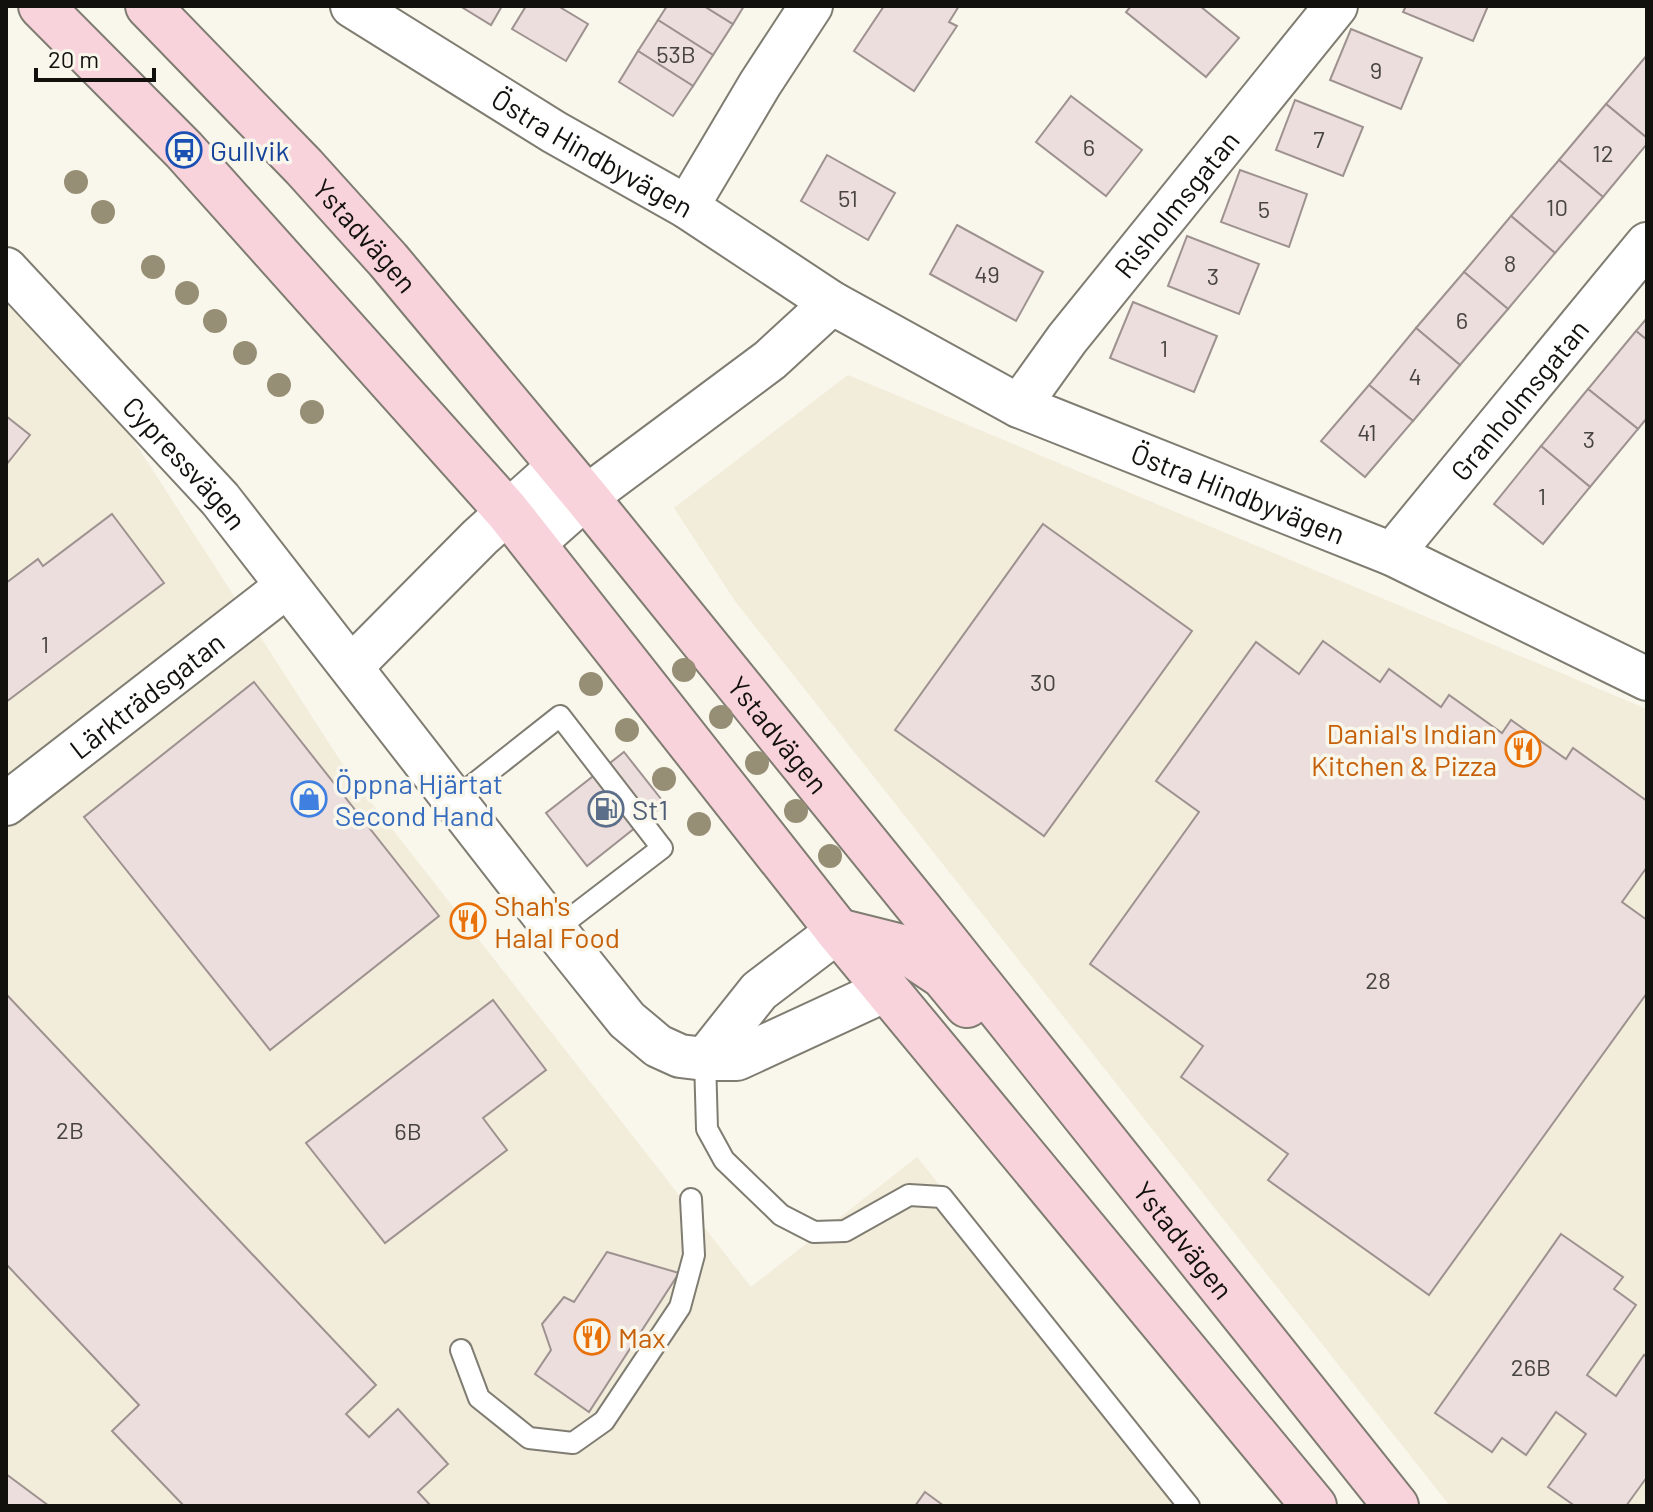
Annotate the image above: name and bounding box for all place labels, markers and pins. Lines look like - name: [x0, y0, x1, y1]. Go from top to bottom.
- bus stop icon: Gullvik: [165, 131, 203, 169]
- place label: Gullvik: [210, 133, 290, 167]
- place label: Danial's Indian Kitchen & Pizza: [1311, 716, 1497, 782]
- restaurant icon: Danial's Indian Kitchen & Pizza: [1504, 730, 1542, 768]
- place label: Öppna Hjärtat Second Hand: [335, 766, 503, 832]
- shop icon: Öppna Hjärtat Second Hand: [290, 780, 328, 818]
- fuel station icon: St1: [587, 790, 625, 828]
- place label: St1: [632, 792, 668, 826]
- place label: Shah's Halal Food: [494, 888, 620, 954]
- restaurant icon: Shah's Halal Food: [449, 902, 487, 940]
- restaurant icon: Max: [573, 1318, 611, 1356]
- place label: Max: [618, 1320, 666, 1354]

